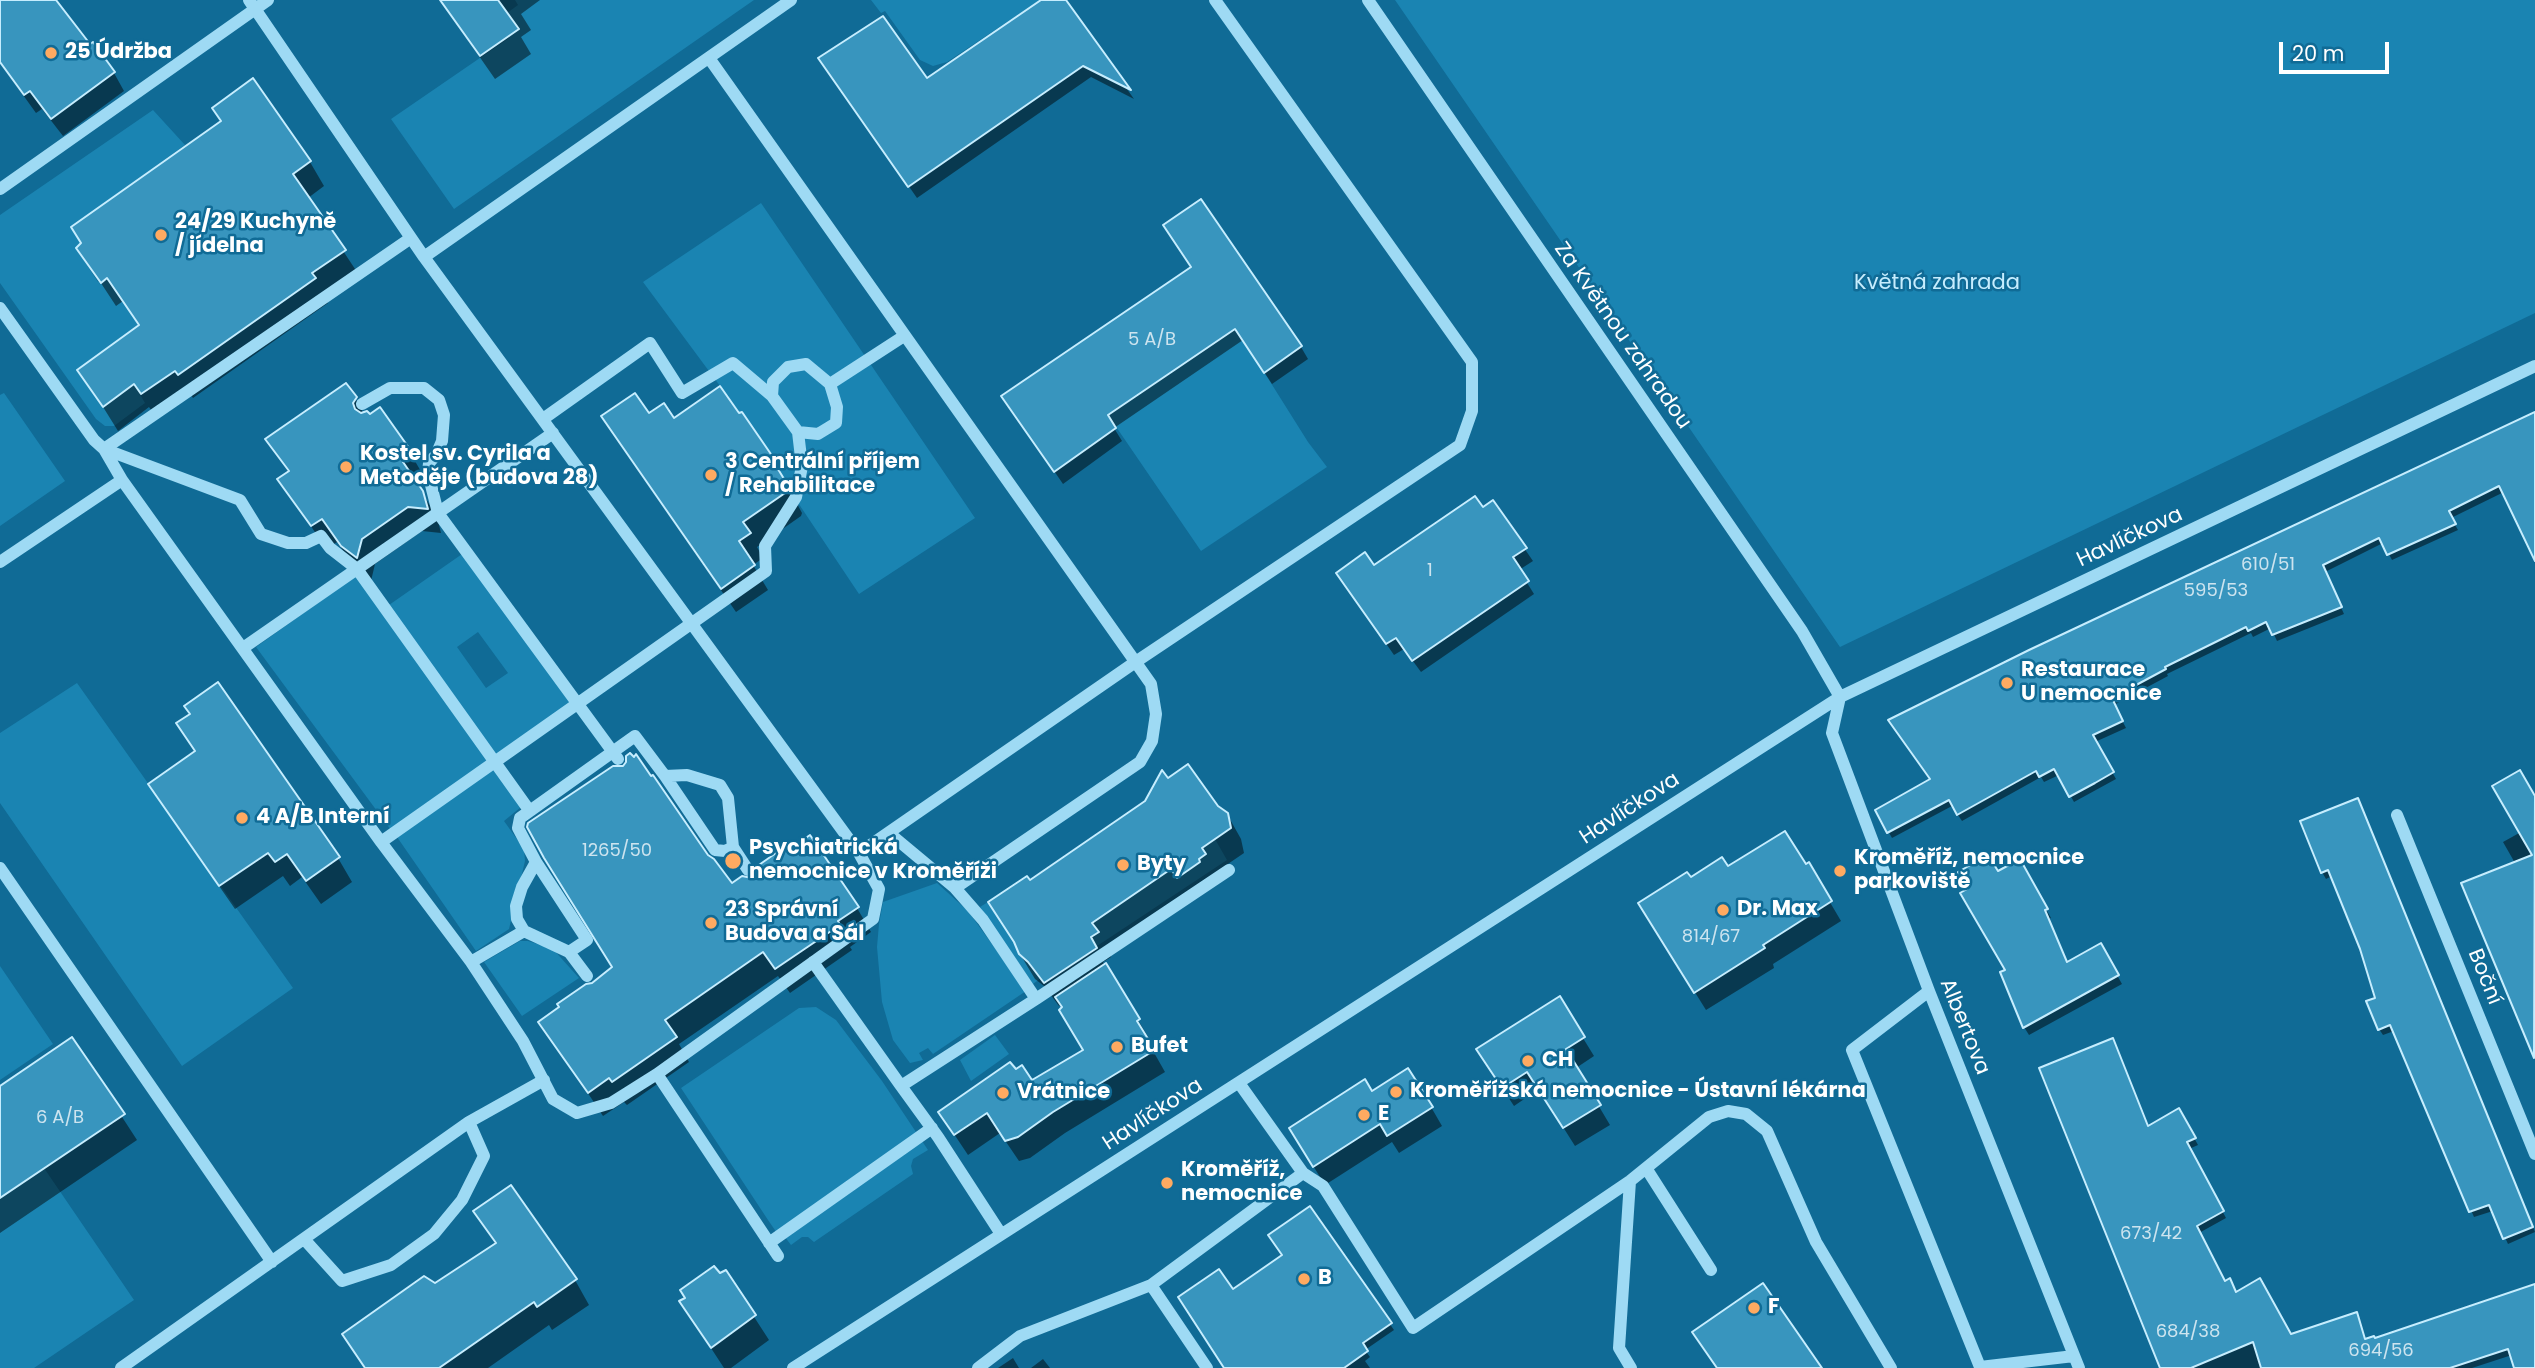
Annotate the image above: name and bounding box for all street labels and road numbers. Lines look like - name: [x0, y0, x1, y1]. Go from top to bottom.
- street label: Za Květnou zahradou: [1548, 238, 1696, 434]
- street label: Havlíčkova: [2073, 503, 2187, 573]
- street label: Havlíčkova: [1575, 767, 1685, 851]
- street label: Boční: [2462, 946, 2506, 1008]
- street label: Albertova: [1933, 975, 1995, 1079]
- street label: Havlíčkova: [1098, 1073, 1208, 1157]

